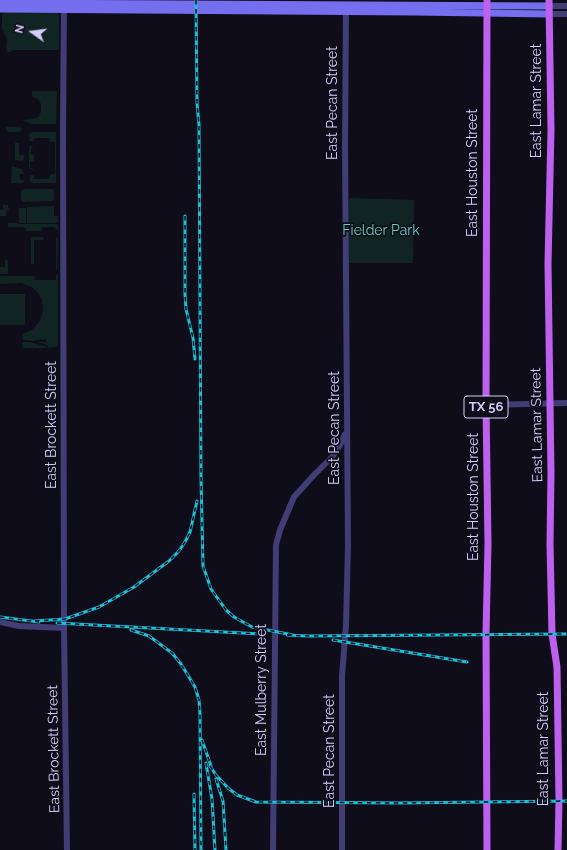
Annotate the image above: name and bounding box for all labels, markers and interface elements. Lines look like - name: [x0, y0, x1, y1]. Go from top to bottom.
- north arrow: [12, 12, 52, 52]
- text: N: [13, 23, 27, 35]
- street label: East Lamar Street: [529, 44, 545, 158]
- street label: East Pecan Street: [325, 46, 341, 160]
- street label: East Houston Street: [465, 109, 481, 237]
- park label: Fielder Park: [342, 223, 420, 239]
- street label: East Brockett Street: [44, 361, 60, 489]
- street label: East Lamar Street: [528, 368, 546, 482]
- street label: East Pecan Street: [327, 371, 343, 485]
- road number: TX 56: [464, 396, 508, 418]
- street label: East Houston Street: [466, 433, 482, 561]
- street label: East Mulberry Street: [254, 624, 270, 756]
- street label: East Brockett Street: [44, 685, 64, 813]
- street label: East Lamar Street: [536, 692, 552, 806]
- street label: East Pecan Street: [322, 694, 338, 808]

